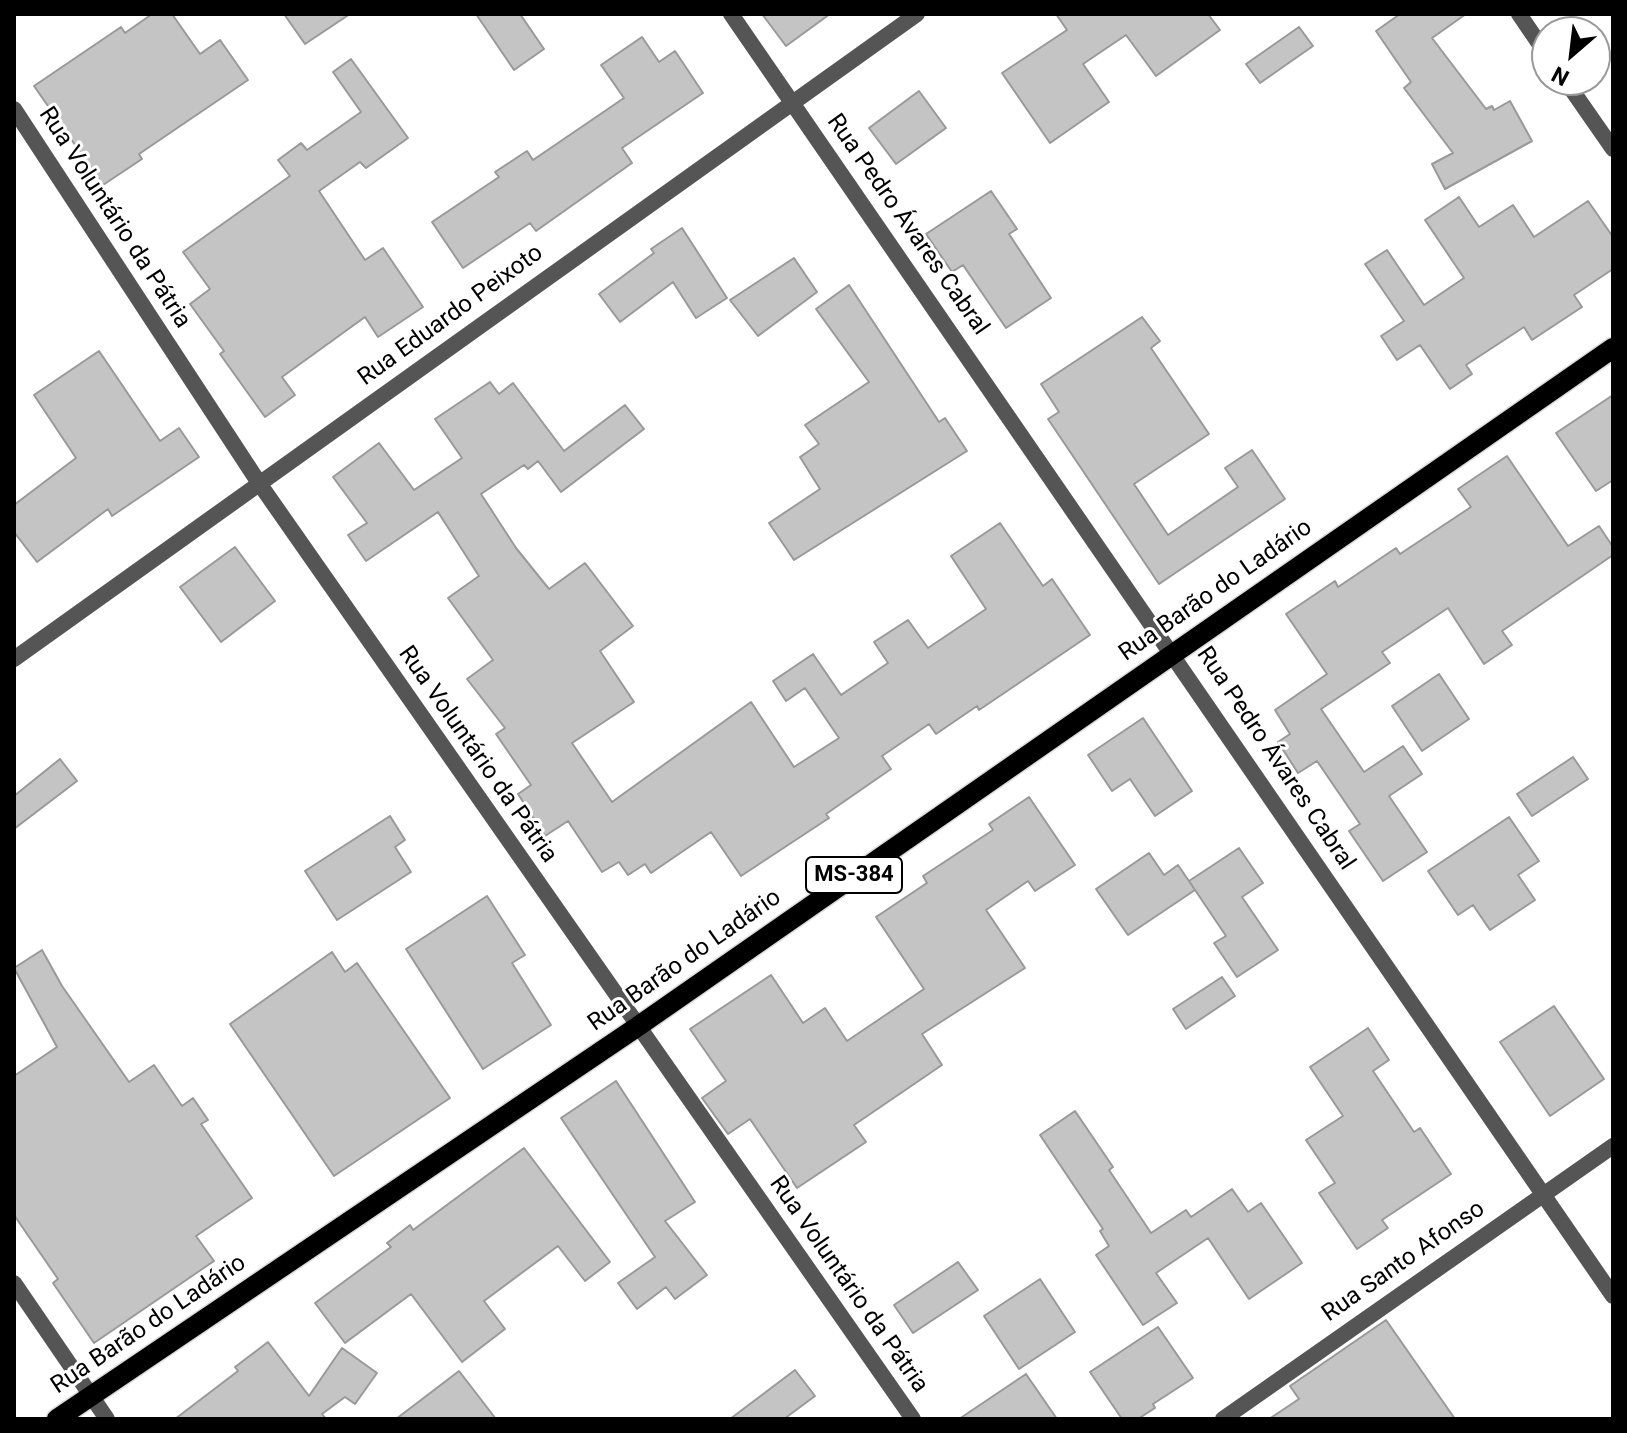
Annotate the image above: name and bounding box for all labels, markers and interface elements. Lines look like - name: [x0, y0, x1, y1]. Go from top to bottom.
- north arrow: [1531, 16, 1611, 96]
- text: N: [1548, 61, 1573, 91]
- street label: Rua Voluntário da Pátria: [32, 102, 196, 334]
- street label: Rua Pedro Ávares Cabral: [820, 109, 994, 341]
- street label: Rua Eduardo Peixoto: [353, 239, 549, 393]
- street label: Rua Barão do Ladário: [1114, 514, 1318, 668]
- street label: Rua Voluntário da Pátria: [391, 641, 563, 869]
- street label: Rua Pedro Ávares Cabral: [1190, 642, 1360, 876]
- road number: MS-384: [806, 857, 902, 893]
- street label: Rua Barão do Ladário: [583, 884, 787, 1038]
- street label: Rua Voluntário da Pátria: [762, 1171, 934, 1399]
- street label: Rua Santo Afonso: [1317, 1195, 1491, 1329]
- street label: Rua Barão do Ladário: [46, 1249, 252, 1401]

